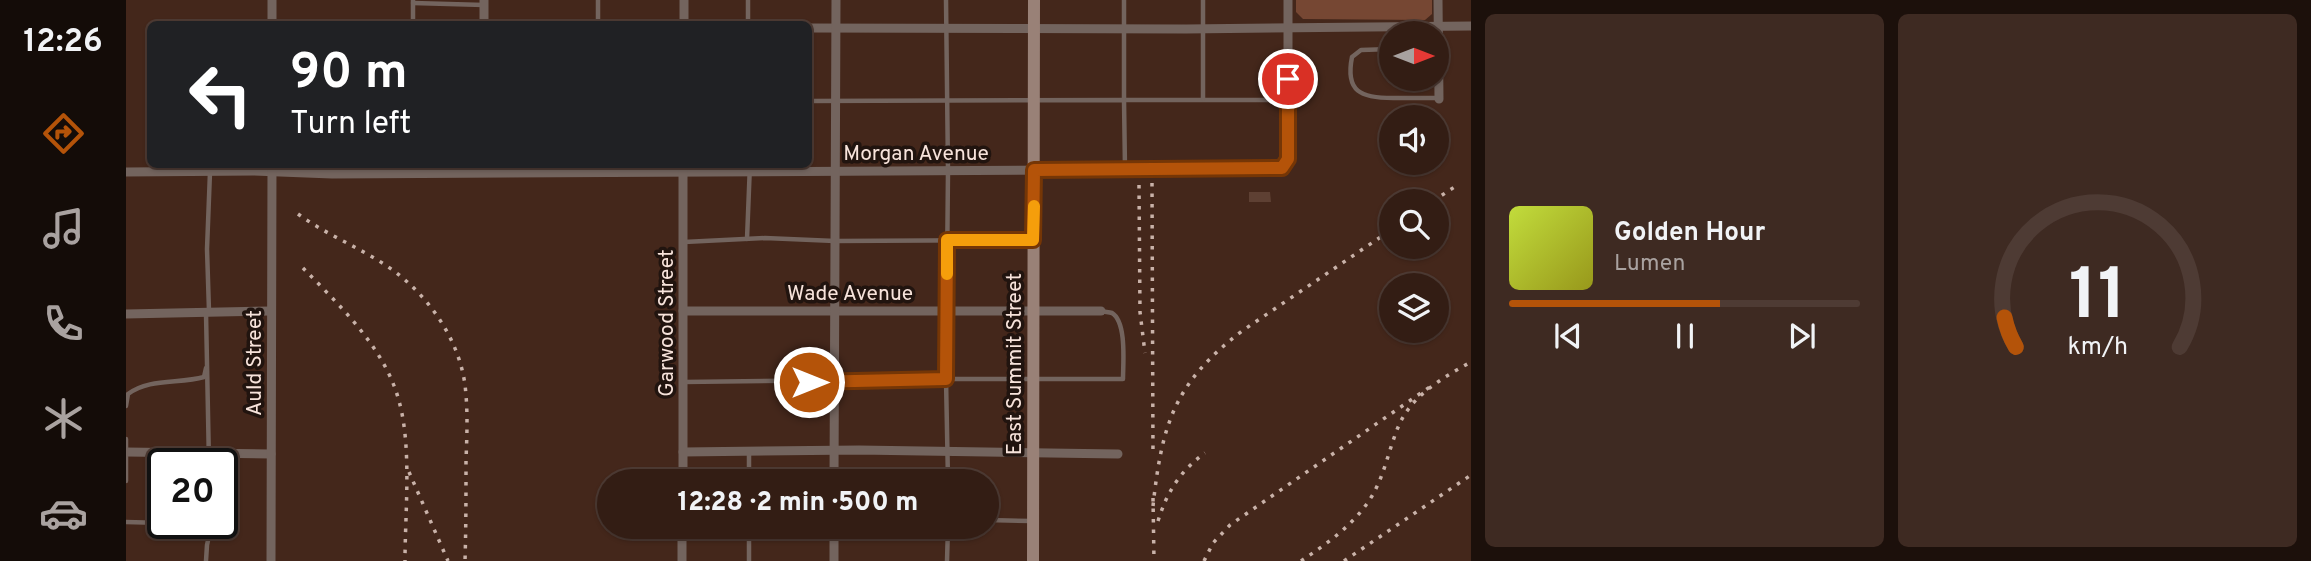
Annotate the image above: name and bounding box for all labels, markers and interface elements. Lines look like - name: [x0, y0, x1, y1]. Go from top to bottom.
- north arrow: [1379, 21, 1449, 91]
- map controls: [1379, 21, 1449, 343]
- text: 12:26: [23, 23, 103, 63]
- text: 90 m: [290, 44, 408, 106]
- icon: left: [175, 49, 266, 140]
- pin: [1258, 49, 1318, 109]
- icon: arrive: [1269, 60, 1307, 98]
- text: Turn left: [290, 105, 411, 145]
- button: sound: [1379, 105, 1449, 175]
- icon: directions: [39, 109, 88, 158]
- street label: Morgan Avenue: [843, 141, 989, 168]
- button: search: [1379, 189, 1449, 259]
- icon: music: [39, 204, 88, 253]
- text: Golden Hour: [1614, 217, 1765, 250]
- street label: Garwood Street: [654, 249, 681, 397]
- text: Lumen: [1614, 250, 1685, 279]
- text: 11: [2068, 253, 2127, 345]
- street label: East Summit Street: [1002, 273, 1029, 455]
- button: layers: [1379, 273, 1449, 343]
- street label: Wade Avenue: [787, 281, 913, 308]
- icon: phone: [39, 299, 88, 348]
- street label: Auld Street: [242, 310, 269, 416]
- icon: previous: [1549, 317, 1587, 355]
- icon: pause: [1666, 317, 1704, 355]
- icon: next: [1783, 317, 1821, 355]
- text: km/h: [2067, 331, 2128, 363]
- position arrow: [772, 345, 846, 419]
- icon: climate: [39, 394, 88, 443]
- speed limit sign: 20: [147, 448, 238, 539]
- text: 12:28 · 2 min · 500 m: [678, 487, 918, 520]
- icon: car: [39, 489, 88, 538]

